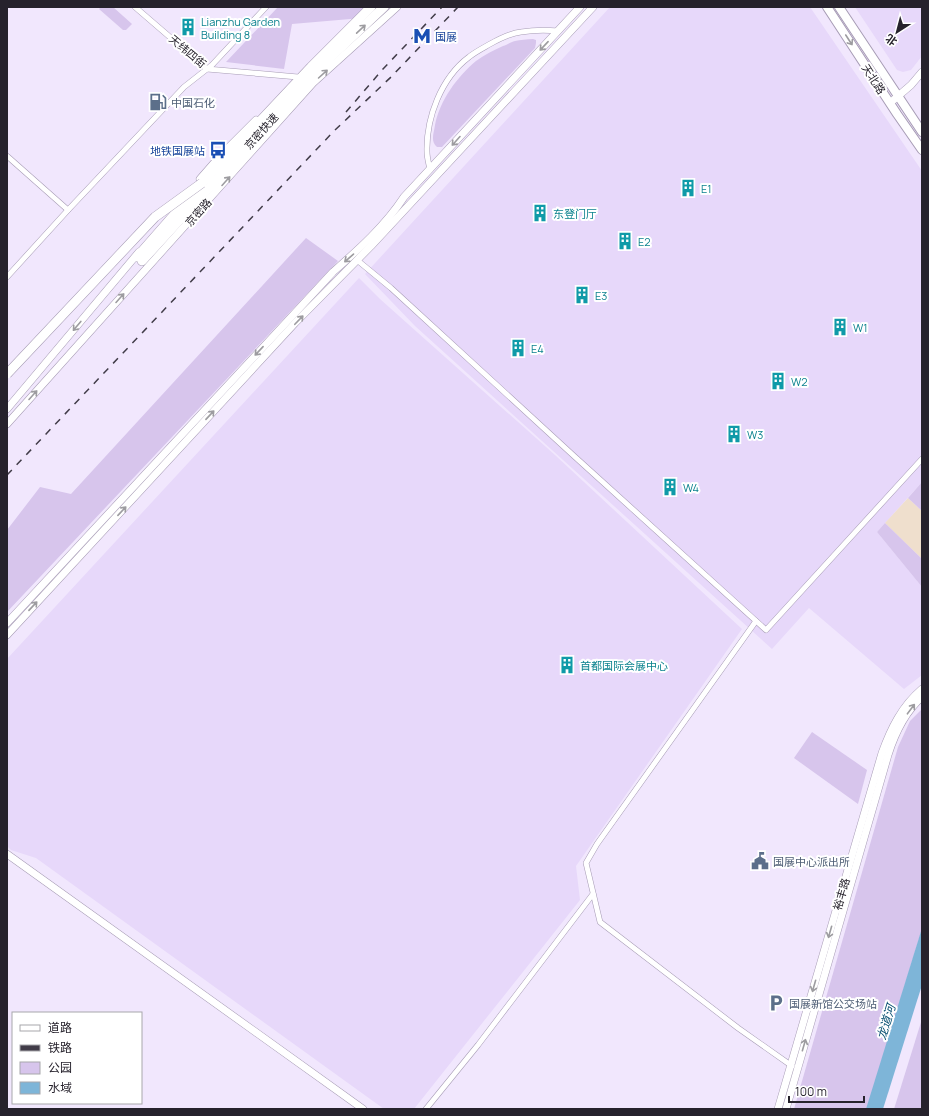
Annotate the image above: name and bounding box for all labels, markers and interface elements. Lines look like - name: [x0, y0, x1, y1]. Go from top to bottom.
- north arrow: [877, 12, 917, 52]
- place label: Lianzhu Garden Building 8: [201, 14, 280, 42]
- building icon: Lianzhu Garden Building 8: [178, 17, 198, 37]
- one-way arrow: [356, 25, 367, 34]
- metro station icon: 国展: [412, 26, 432, 46]
- place label: 国展: [435, 29, 457, 44]
- street label: 天纬四街: [166, 31, 210, 71]
- text: 北: [882, 31, 900, 50]
- one-way arrow: [845, 34, 853, 45]
- one-way arrow: [540, 41, 549, 51]
- street label: 天北路: [859, 61, 889, 97]
- one-way arrow: [318, 70, 328, 79]
- fuel station icon: 中国石化: [148, 92, 168, 112]
- place label: 中国石化: [171, 95, 215, 110]
- street label: 京密快速: [241, 110, 281, 152]
- one-way arrow: [452, 136, 461, 146]
- bus stop icon: 地铁国展站: [208, 140, 228, 160]
- place label: 地铁国展站: [150, 143, 205, 158]
- one-way arrow: [221, 176, 230, 186]
- building icon: E1: [678, 178, 698, 198]
- place label: E1: [701, 181, 712, 196]
- street label: 京密路: [181, 195, 215, 229]
- building icon: 东登门厅: [530, 203, 550, 223]
- place label: 东登门厅: [553, 206, 597, 221]
- building icon: E2: [615, 231, 635, 251]
- place label: E2: [638, 234, 651, 249]
- one-way arrow: [344, 253, 355, 262]
- building icon: E3: [572, 285, 592, 305]
- place label: E3: [595, 288, 607, 303]
- one-way arrow: [115, 293, 125, 303]
- one-way arrow: [294, 315, 303, 325]
- building icon: W1: [830, 317, 850, 337]
- one-way arrow: [73, 320, 82, 331]
- place label: W1: [853, 320, 868, 335]
- building icon: E4: [508, 338, 528, 358]
- place label: E4: [531, 341, 544, 356]
- one-way arrow: [254, 346, 264, 356]
- building icon: W2: [768, 371, 788, 391]
- place label: W2: [791, 374, 808, 389]
- one-way arrow: [28, 390, 38, 400]
- one-way arrow: [205, 411, 214, 421]
- building icon: W3: [724, 424, 744, 444]
- place label: W3: [747, 427, 763, 442]
- building icon: W4: [660, 477, 680, 497]
- place label: W4: [683, 480, 699, 495]
- one-way arrow: [117, 506, 127, 516]
- one-way arrow: [29, 601, 38, 611]
- building icon: 首都国际会展中心: [557, 655, 577, 675]
- place label: 首都国际会展中心: [580, 658, 668, 673]
- one-way arrow: [907, 704, 915, 715]
- public building icon: 国展中心派出所: [750, 851, 770, 871]
- place label: 国展中心派出所: [773, 854, 850, 869]
- street label: 裕丰路: [829, 876, 853, 912]
- one-way arrow: [826, 925, 833, 938]
- one-way arrow: [810, 979, 817, 992]
- parking icon: 国展新馆公交场站: [766, 993, 786, 1013]
- place label: 国展新馆公交场站: [789, 996, 877, 1011]
- water label: 龙道河: [873, 1000, 900, 1042]
- legend: [12, 1012, 142, 1104]
- text: 道路: [48, 1019, 72, 1036]
- one-way arrow: [801, 1038, 808, 1051]
- text: 铁路: [48, 1039, 72, 1056]
- text: 公园: [48, 1059, 72, 1076]
- scale bar: [789, 1078, 864, 1104]
- text: 水域: [48, 1079, 72, 1096]
- text: 100 m: [795, 1083, 827, 1100]

